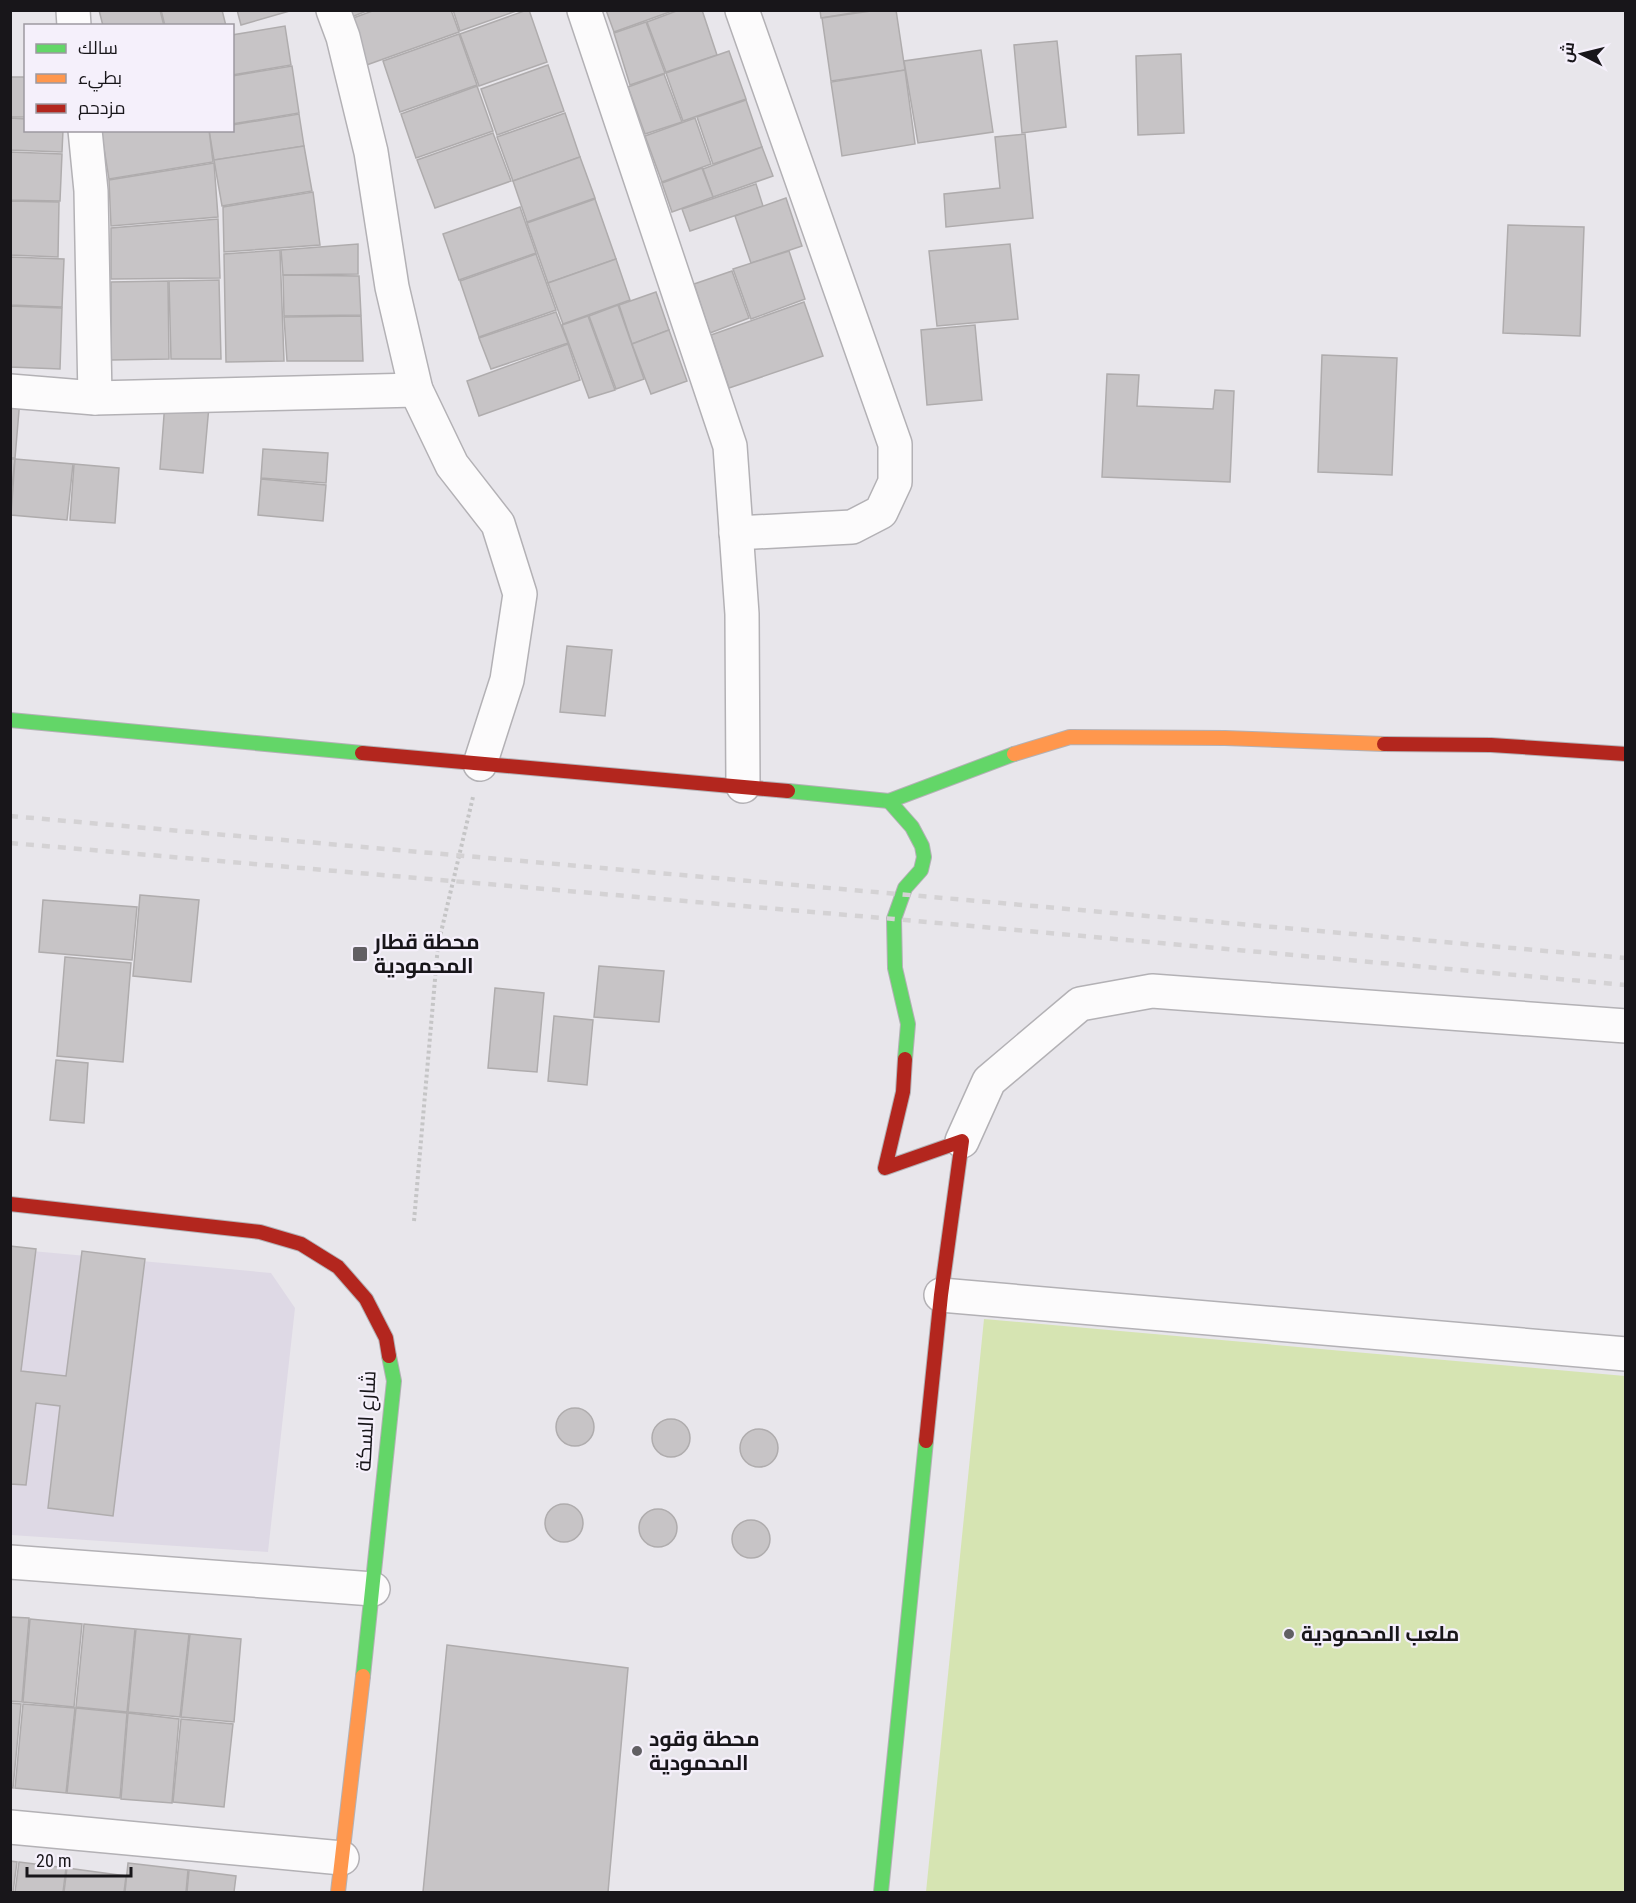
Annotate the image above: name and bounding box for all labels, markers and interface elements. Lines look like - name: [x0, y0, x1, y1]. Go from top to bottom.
- legend: [24, 24, 234, 132]
- north arrow: [1552, 24, 1612, 84]
- text: سالك: [78, 37, 118, 58]
- text: ش: [1557, 41, 1578, 64]
- text: بطيء: [78, 67, 122, 92]
- text: مزدحم: [78, 97, 126, 120]
- place label: محطة قطار المحمودية: [373, 930, 480, 979]
- marker: محطة قطار المحمودية: [351, 945, 369, 963]
- street label: شارع السكة: [351, 1370, 383, 1472]
- place label: ملعب المحمودية: [1301, 1622, 1459, 1647]
- marker: ملعب المحمودية: [1282, 1627, 1296, 1641]
- place label: محطة وقود المحمودية: [649, 1727, 760, 1776]
- marker: محطة وقود المحمودية: [630, 1744, 644, 1758]
- scale bar: [27, 1840, 130, 1878]
- text: 20 m: [36, 1850, 71, 1871]

